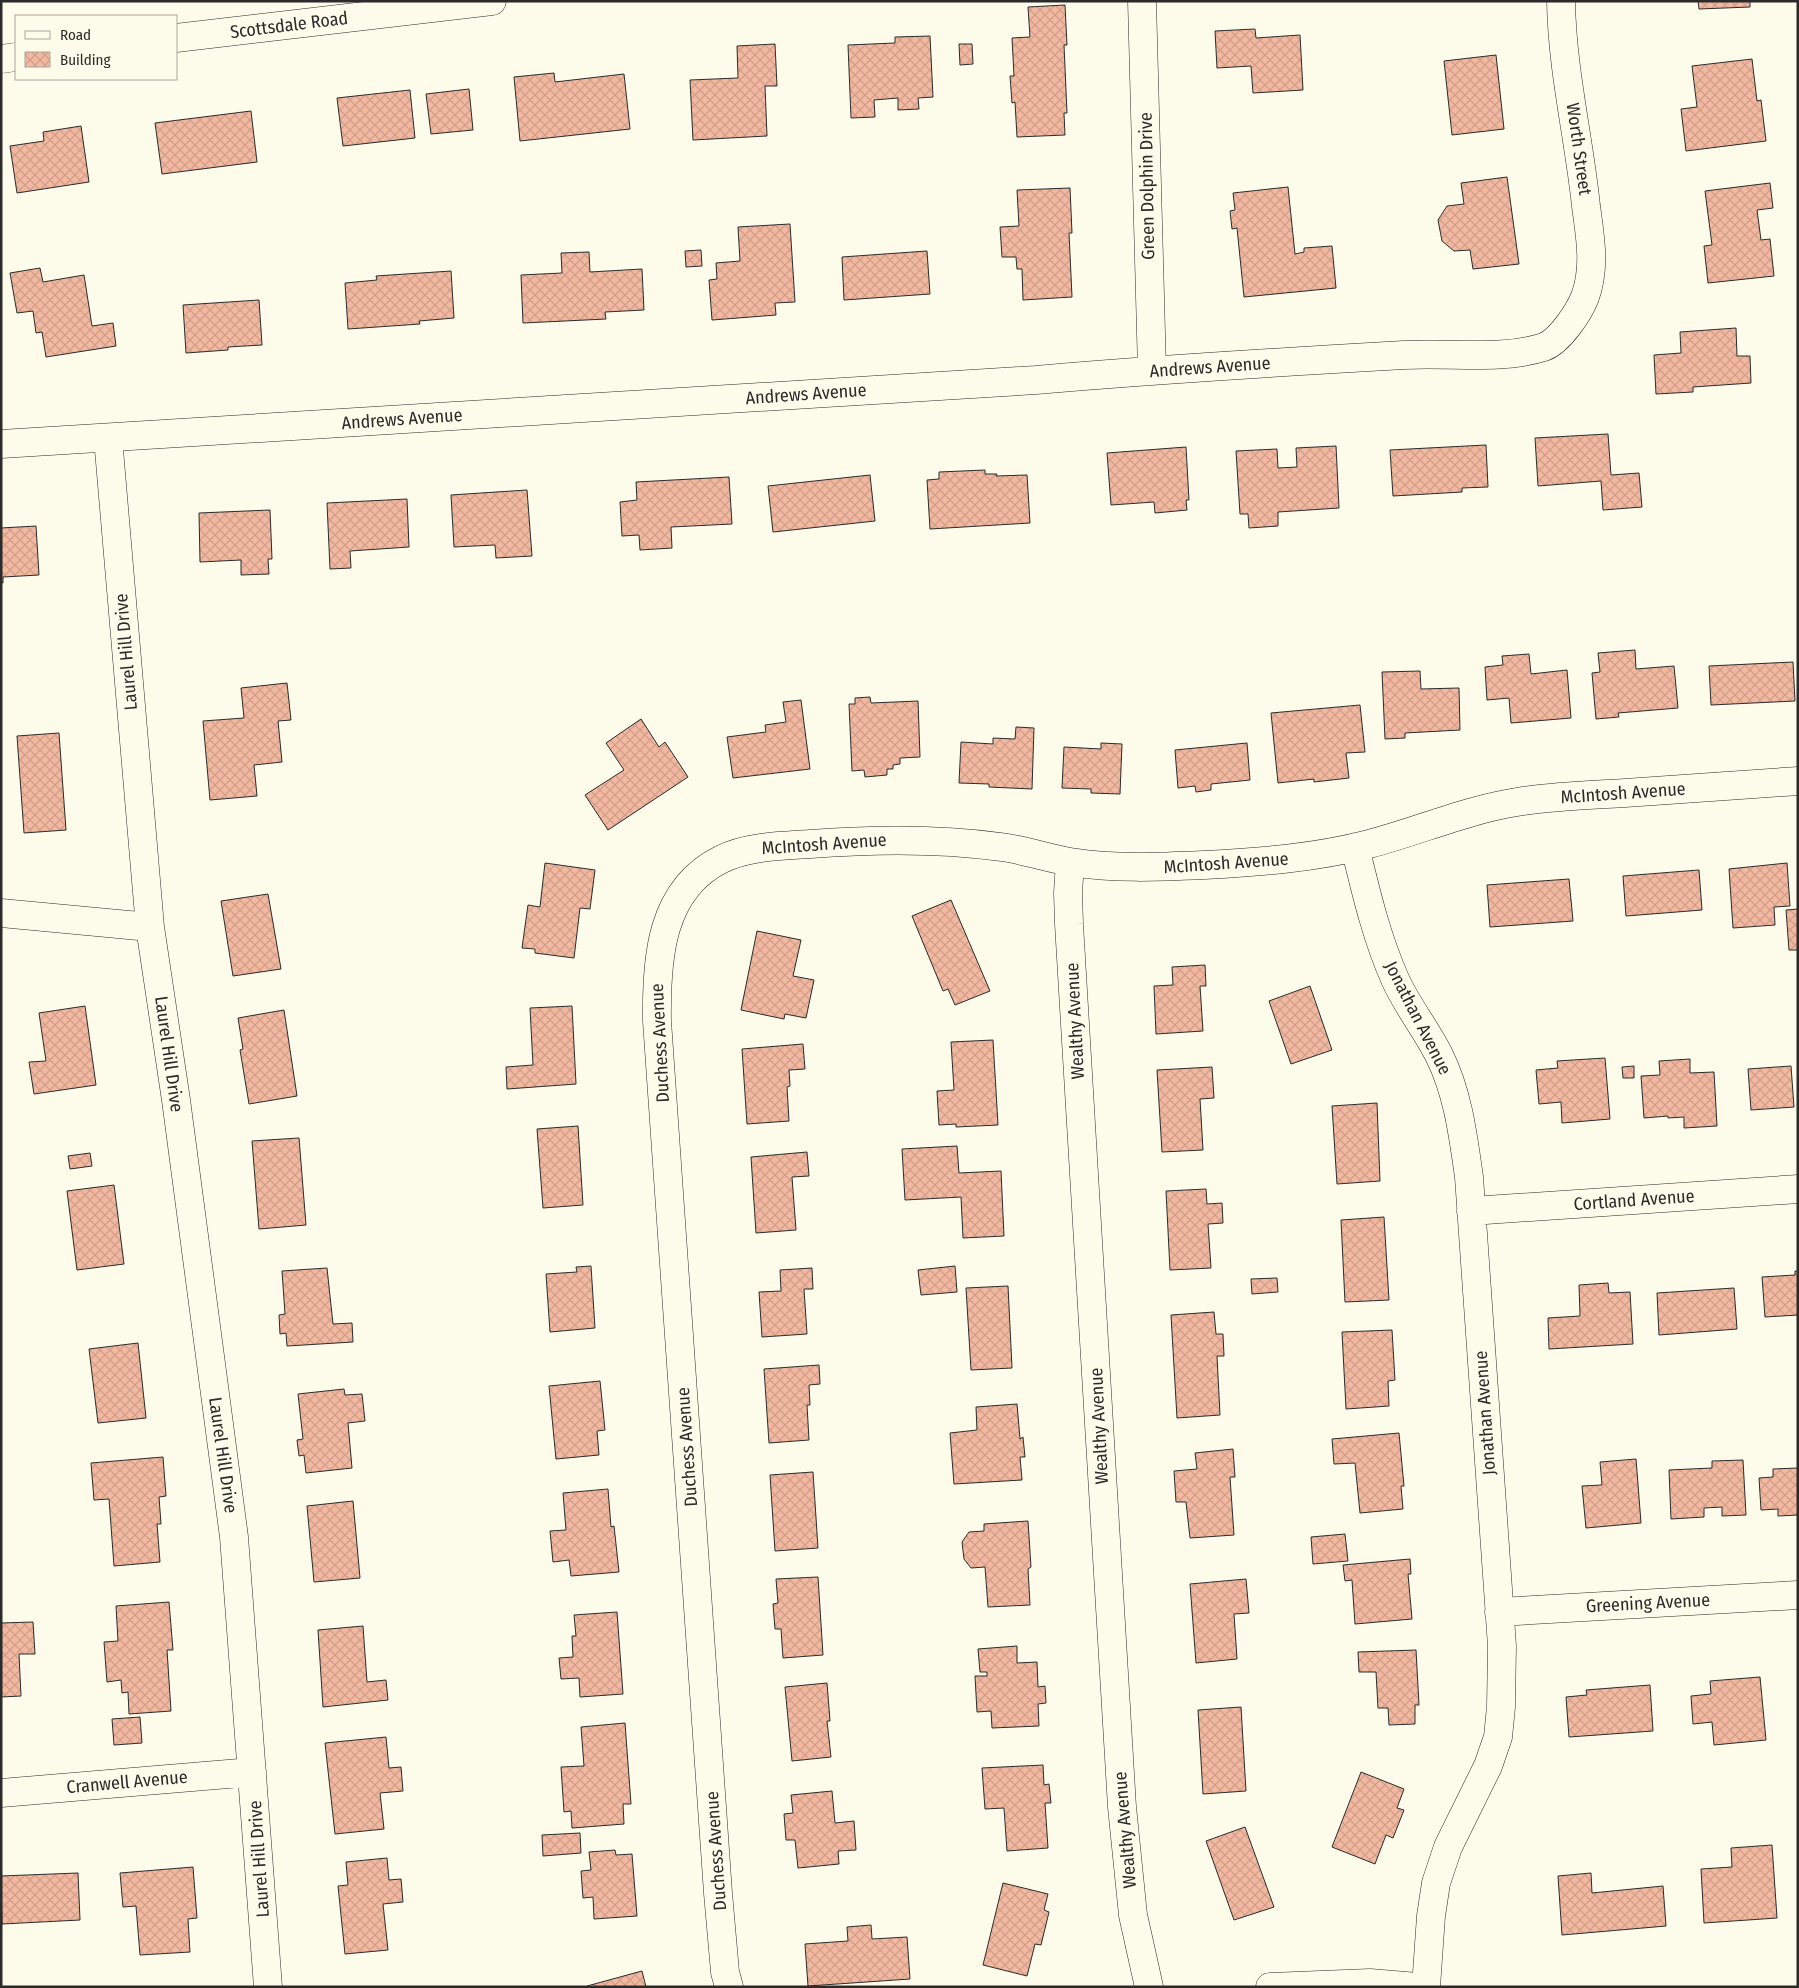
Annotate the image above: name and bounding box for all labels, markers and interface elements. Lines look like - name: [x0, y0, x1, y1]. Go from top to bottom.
- street label: Scottsdale Road: [229, 7, 349, 43]
- legend: [15, 15, 178, 80]
- text: Road: [60, 26, 91, 44]
- text: Building: [60, 51, 111, 69]
- street label: Worth Street: [1562, 101, 1596, 197]
- street label: Green Dolphin Drive: [1135, 112, 1159, 260]
- street label: Andrews Avenue: [1149, 352, 1271, 382]
- street label: Andrews Avenue: [745, 379, 867, 409]
- street label: Andrews Avenue: [341, 404, 463, 434]
- street label: Laurel Hill Drive: [110, 593, 142, 711]
- street label: McIntosh Avenue: [1560, 778, 1686, 808]
- street label: McIntosh Avenue: [761, 829, 887, 859]
- street label: McIntosh Avenue: [1163, 848, 1289, 878]
- street label: Jonathan Avenue: [1380, 957, 1456, 1079]
- street label: Wealthy Avenue: [1061, 962, 1089, 1080]
- street label: Duchess Avenue: [646, 983, 674, 1103]
- street label: Laurel Hill Drive: [150, 995, 188, 1114]
- street label: Cortland Avenue: [1573, 1185, 1695, 1215]
- street label: Jonathan Avenue: [1470, 1350, 1500, 1476]
- street label: Wealthy Avenue: [1085, 1367, 1113, 1485]
- street label: Duchess Avenue: [672, 1387, 702, 1507]
- street label: Laurel Hill Drive: [204, 1396, 242, 1515]
- street label: Greening Avenue: [1585, 1589, 1711, 1617]
- street label: Cranwell Avenue: [66, 1766, 189, 1798]
- street label: Wealthy Avenue: [1109, 1771, 1141, 1889]
- street label: Duchess Avenue: [701, 1791, 731, 1911]
- street label: Laurel Hill Drive: [244, 1800, 274, 1918]

